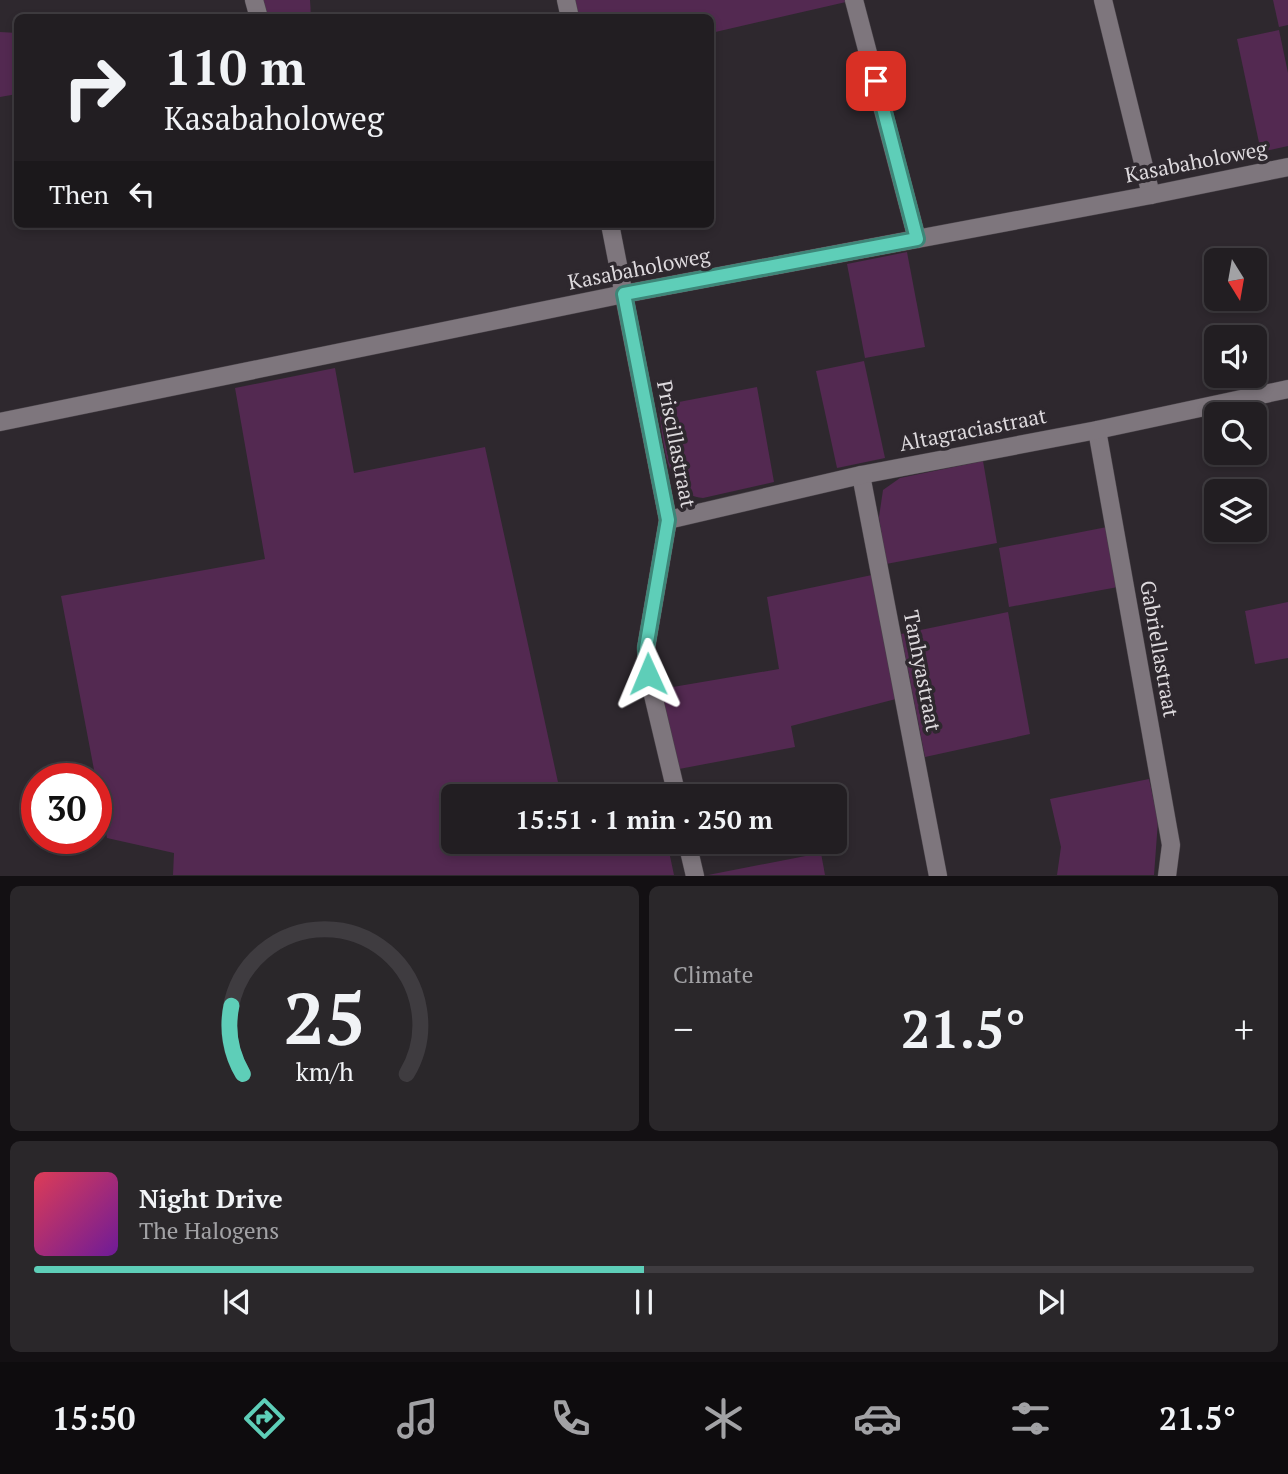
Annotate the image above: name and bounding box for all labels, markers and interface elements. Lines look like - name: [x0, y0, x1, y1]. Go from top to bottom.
- text: 110 m: [164, 34, 306, 99]
- icon: right: [49, 42, 140, 133]
- pin: [846, 51, 906, 111]
- icon: arrive: [857, 62, 895, 100]
- text: Kasabaholoweg: [164, 97, 384, 139]
- street label: Kasabaholoweg: [1122, 133, 1270, 189]
- icon: left: [123, 175, 161, 213]
- text: Then: [49, 177, 109, 211]
- street label: Kasabaholoweg: [565, 240, 713, 296]
- north arrow: [1204, 248, 1267, 312]
- map controls: [1204, 248, 1267, 542]
- button: sound: [1204, 325, 1267, 388]
- street label: Priscillastraat: [651, 378, 703, 510]
- street label: Altagraciastraat: [897, 401, 1049, 457]
- button: search: [1204, 402, 1267, 465]
- button: layers: [1204, 479, 1267, 542]
- street label: Gabriellastraat: [1134, 578, 1186, 720]
- street label: Tanhyastraat: [898, 608, 948, 734]
- position arrow: [611, 637, 685, 711]
- speed limit sign: 30: [21, 763, 112, 854]
- text: 15:51 · 1 min · 250 m: [515, 802, 773, 836]
- text: Climate: [673, 959, 753, 990]
- text: 25: [283, 969, 366, 1066]
- text: 21.5°: [901, 994, 1026, 1063]
- text: −: [673, 1004, 693, 1054]
- text: +: [1234, 1004, 1254, 1054]
- text: km/h: [296, 1055, 354, 1088]
- text: Night Drive: [139, 1181, 283, 1215]
- text: The Halogens: [139, 1215, 279, 1246]
- icon: previous: [218, 1283, 256, 1321]
- icon: pause: [625, 1283, 663, 1321]
- icon: next: [1032, 1283, 1070, 1321]
- icon: directions: [240, 1394, 289, 1443]
- icon: music: [393, 1394, 442, 1443]
- icon: phone: [546, 1394, 595, 1443]
- icon: climate: [699, 1394, 748, 1443]
- icon: car: [853, 1394, 902, 1443]
- icon: filters: [1006, 1394, 1055, 1443]
- text: 15:50: [52, 1397, 135, 1439]
- text: 21.5°: [1159, 1397, 1236, 1439]

